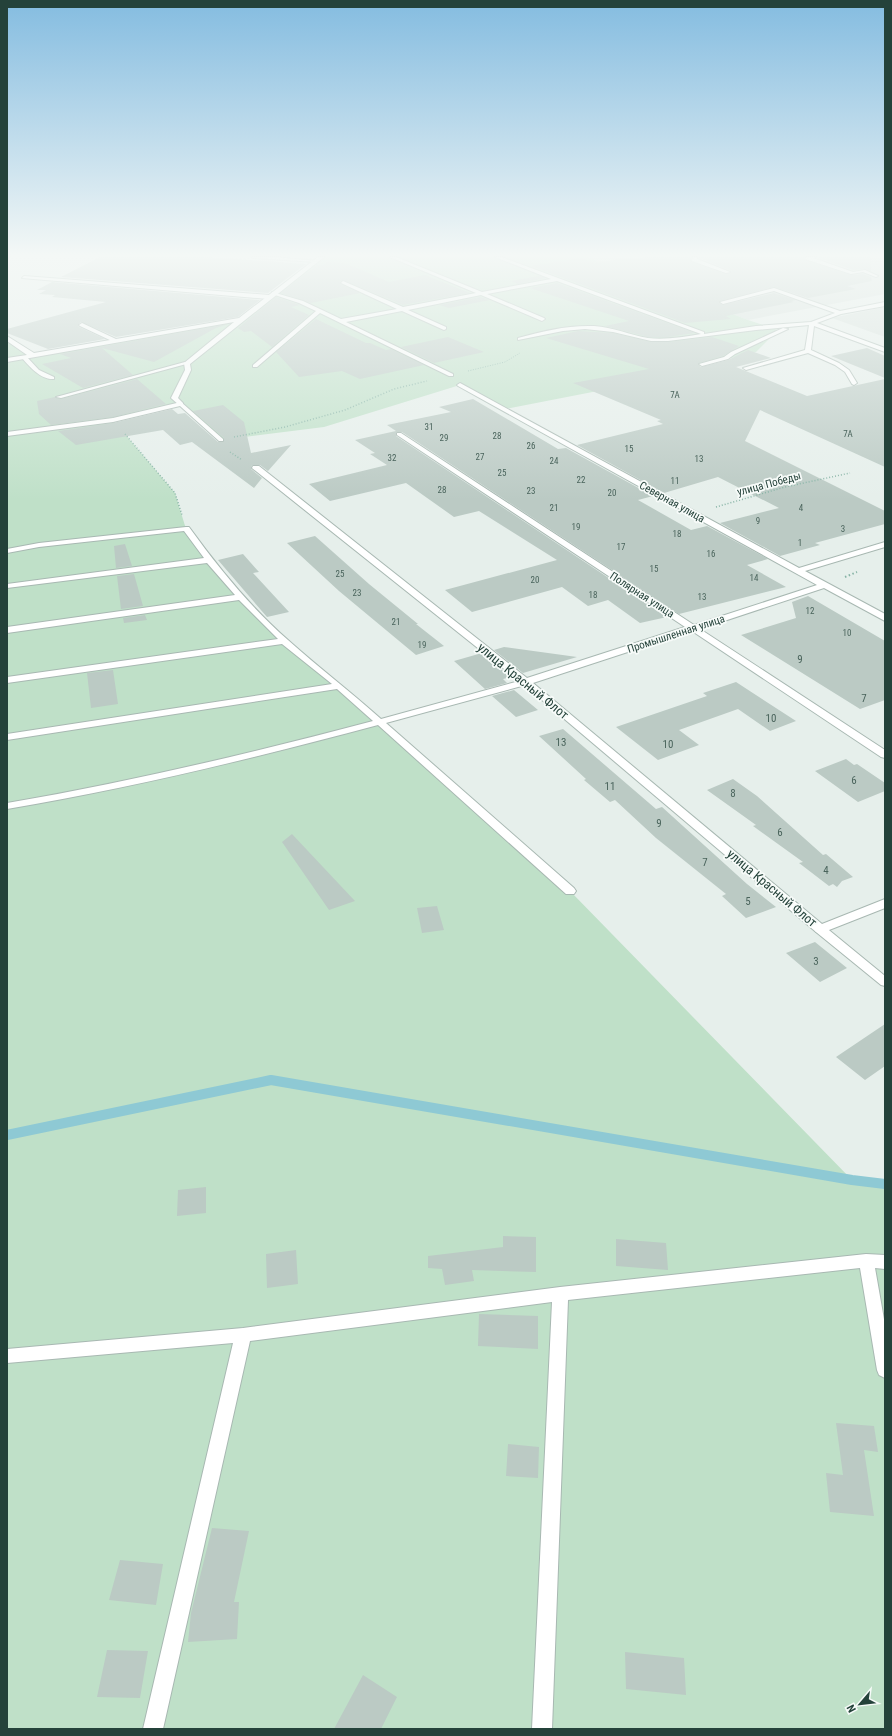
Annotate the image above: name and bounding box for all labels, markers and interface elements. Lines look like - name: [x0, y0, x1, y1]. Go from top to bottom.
- house number: 7А: [670, 390, 680, 400]
- house number: 31: [425, 422, 433, 432]
- house number: 7А: [843, 429, 853, 439]
- house number: 28: [493, 431, 501, 441]
- house number: 29: [440, 433, 448, 443]
- house number: 26: [527, 441, 535, 451]
- house number: 15: [625, 444, 634, 454]
- house number: 27: [476, 452, 485, 462]
- house number: 32: [388, 453, 397, 463]
- house number: 13: [695, 454, 703, 464]
- house number: 24: [550, 456, 559, 466]
- house number: 25: [498, 468, 507, 478]
- street label: улица Победы: [736, 469, 802, 499]
- house number: 22: [577, 475, 586, 485]
- house number: 11: [671, 476, 679, 486]
- street label: Северная улица: [637, 479, 707, 525]
- house number: 28: [438, 485, 446, 495]
- house number: 23: [527, 486, 535, 496]
- house number: 20: [608, 488, 616, 498]
- house number: 21: [550, 503, 558, 513]
- house number: 4: [799, 503, 804, 513]
- house number: 9: [756, 516, 760, 526]
- house number: 19: [572, 522, 580, 532]
- house number: 3: [841, 524, 845, 534]
- house number: 18: [673, 529, 681, 539]
- house number: 1: [798, 538, 802, 548]
- house number: 17: [617, 542, 626, 552]
- house number: 16: [707, 549, 715, 559]
- house number: 15: [650, 564, 659, 574]
- house number: 25: [336, 569, 345, 579]
- street label: Полярная улица: [607, 569, 677, 621]
- house number: 14: [750, 573, 759, 583]
- house number: 20: [531, 575, 539, 585]
- house number: 23: [353, 588, 361, 598]
- house number: 18: [589, 590, 597, 600]
- house number: 13: [698, 592, 706, 602]
- house number: 12: [806, 606, 815, 616]
- street label: Промышленная улица: [626, 612, 726, 656]
- house number: 21: [392, 617, 400, 627]
- house number: 10: [843, 628, 851, 638]
- house number: 19: [418, 640, 426, 650]
- street label: улица Красный Флот: [475, 640, 572, 723]
- house number: 9: [797, 653, 803, 666]
- house number: 7: [861, 692, 867, 705]
- house number: 10: [766, 712, 776, 725]
- house number: 13: [556, 736, 566, 749]
- house number: 10: [663, 738, 673, 751]
- house number: 6: [851, 774, 857, 787]
- house number: 11: [605, 780, 615, 793]
- house number: 8: [730, 787, 736, 800]
- house number: 9: [656, 817, 662, 830]
- house number: 6: [777, 826, 783, 839]
- street label: улица Красный Флот: [724, 846, 820, 930]
- house number: 7: [702, 856, 708, 869]
- house number: 4: [823, 864, 829, 877]
- house number: 5: [745, 895, 751, 908]
- house number: 3: [813, 955, 819, 968]
- north arrow: [840, 1684, 880, 1724]
- text: N: [844, 1702, 859, 1714]

